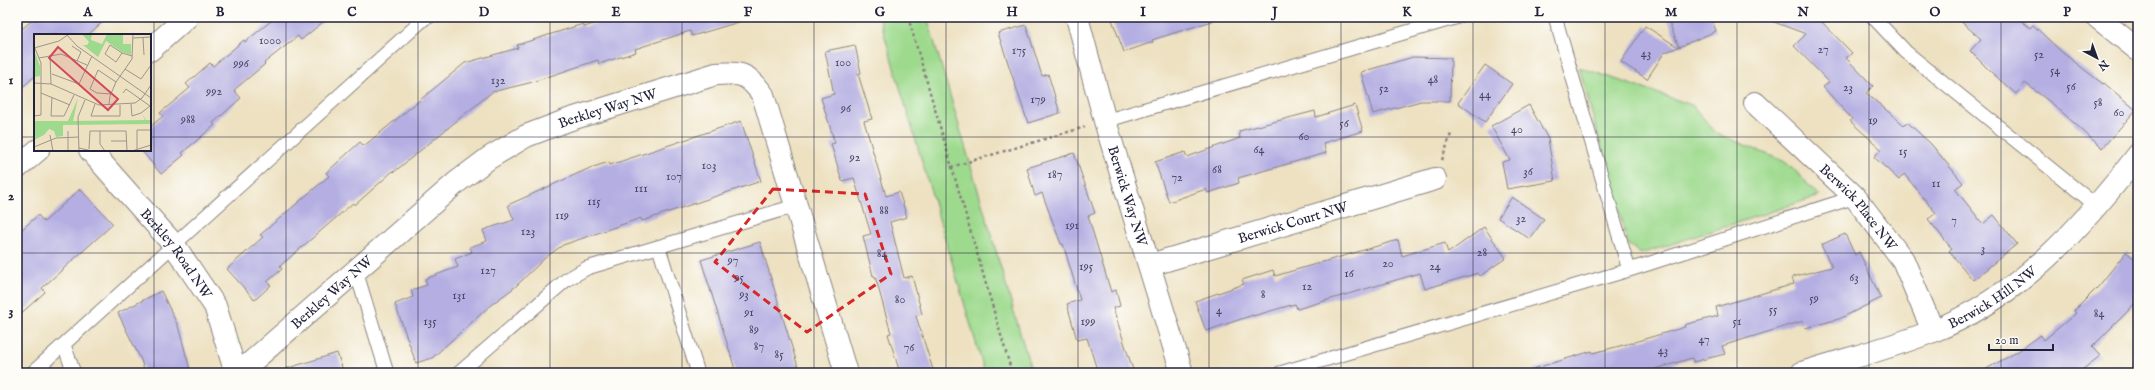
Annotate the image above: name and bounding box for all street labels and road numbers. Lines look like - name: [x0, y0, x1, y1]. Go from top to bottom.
- street label: Berkley Way NW: [556, 85, 660, 133]
- street label: Berwick Way NW: [1103, 144, 1151, 249]
- street label: Berwick Place NW: [1815, 160, 1901, 255]
- street label: Berwick Court NW: [1236, 198, 1351, 248]
- street label: Berkley Road NW: [136, 205, 216, 303]
- street label: Berkley Way NW: [288, 252, 377, 333]
- street label: Berwick Hill NW: [1945, 262, 2041, 333]

